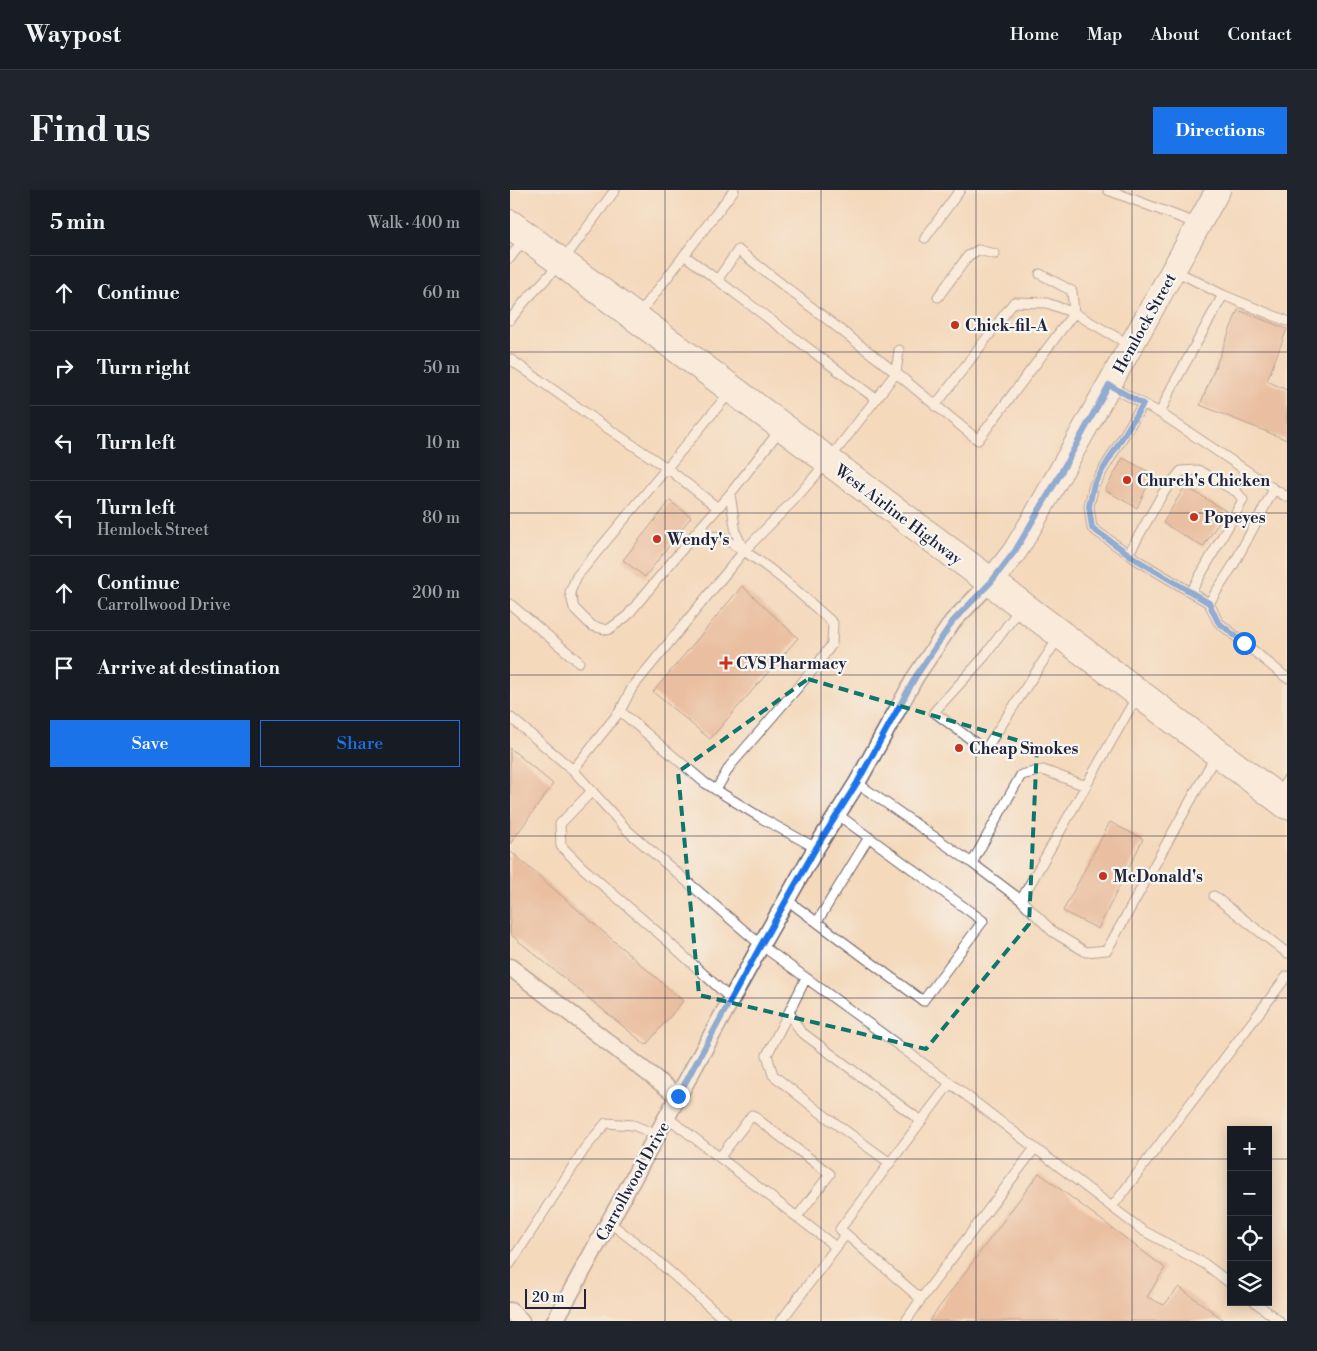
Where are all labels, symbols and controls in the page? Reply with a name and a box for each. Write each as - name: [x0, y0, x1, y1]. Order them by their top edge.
- text: Waypost: [25, 20, 121, 50]
- text: Home: [1010, 23, 1059, 46]
- text: Map: [1087, 23, 1123, 46]
- text: About: [1151, 23, 1200, 46]
- text: Contact: [1228, 23, 1292, 46]
- button: Directions: [1153, 107, 1287, 154]
- text: Find us: [30, 109, 150, 152]
- text: 5 min: [50, 210, 105, 236]
- text: Walk · 400 m: [368, 213, 460, 233]
- street label: Hemlock Street: [1109, 269, 1181, 377]
- icon: ahead: [50, 279, 78, 307]
- text: Continue: [97, 281, 180, 305]
- text: 60 m: [422, 283, 460, 303]
- place label: Chick-fil-A: [965, 316, 1048, 336]
- marker: Chick-fil-A: [949, 319, 961, 331]
- icon: right: [50, 354, 78, 382]
- text: Turn right: [97, 356, 190, 380]
- text: 50 m: [423, 358, 460, 378]
- icon: left: [50, 429, 78, 457]
- text: Turn left: [97, 431, 176, 455]
- text: 10 m: [426, 433, 460, 453]
- street label: West Airline Highway: [830, 460, 966, 569]
- place label: Church's Chicken: [1137, 471, 1270, 491]
- marker: Church's Chicken: [1121, 474, 1133, 486]
- text: Turn left: [97, 496, 176, 520]
- icon: left: [50, 504, 78, 532]
- text: 80 m: [422, 508, 460, 528]
- place label: Popeyes: [1204, 508, 1266, 528]
- marker: Popeyes: [1188, 511, 1200, 523]
- text: Hemlock Street: [97, 520, 209, 540]
- place label: Wendy's: [666, 530, 729, 550]
- marker: Wendy's: [651, 533, 663, 545]
- text: Continue: [97, 571, 180, 595]
- icon: ahead: [50, 579, 78, 607]
- text: 200 m: [412, 583, 460, 603]
- text: Carrollwood Drive: [97, 595, 230, 615]
- route start: [1233, 632, 1256, 655]
- icon: arrive: [50, 654, 78, 682]
- place label: CVS Pharmacy: [736, 654, 848, 674]
- text: Arrive at destination: [97, 656, 280, 680]
- marker: CVS Pharmacy: [720, 657, 732, 669]
- button: Save: [50, 720, 250, 767]
- button: Share: [260, 720, 460, 767]
- place label: Cheap Smokes: [969, 739, 1079, 759]
- marker: Cheap Smokes: [953, 742, 965, 754]
- place label: McDonald's: [1113, 867, 1203, 887]
- marker: McDonald's: [1097, 870, 1109, 882]
- route end: [667, 1085, 690, 1108]
- street label: Carrollwood Drive: [592, 1118, 674, 1245]
- map controls: [1227, 1126, 1272, 1306]
- button: +: [1227, 1126, 1272, 1171]
- button: −: [1227, 1171, 1272, 1216]
- button: locate: [1227, 1216, 1272, 1261]
- button: layers: [1227, 1261, 1272, 1306]
- scale bar: [525, 1286, 586, 1309]
- text: 20 m: [532, 1289, 564, 1307]

